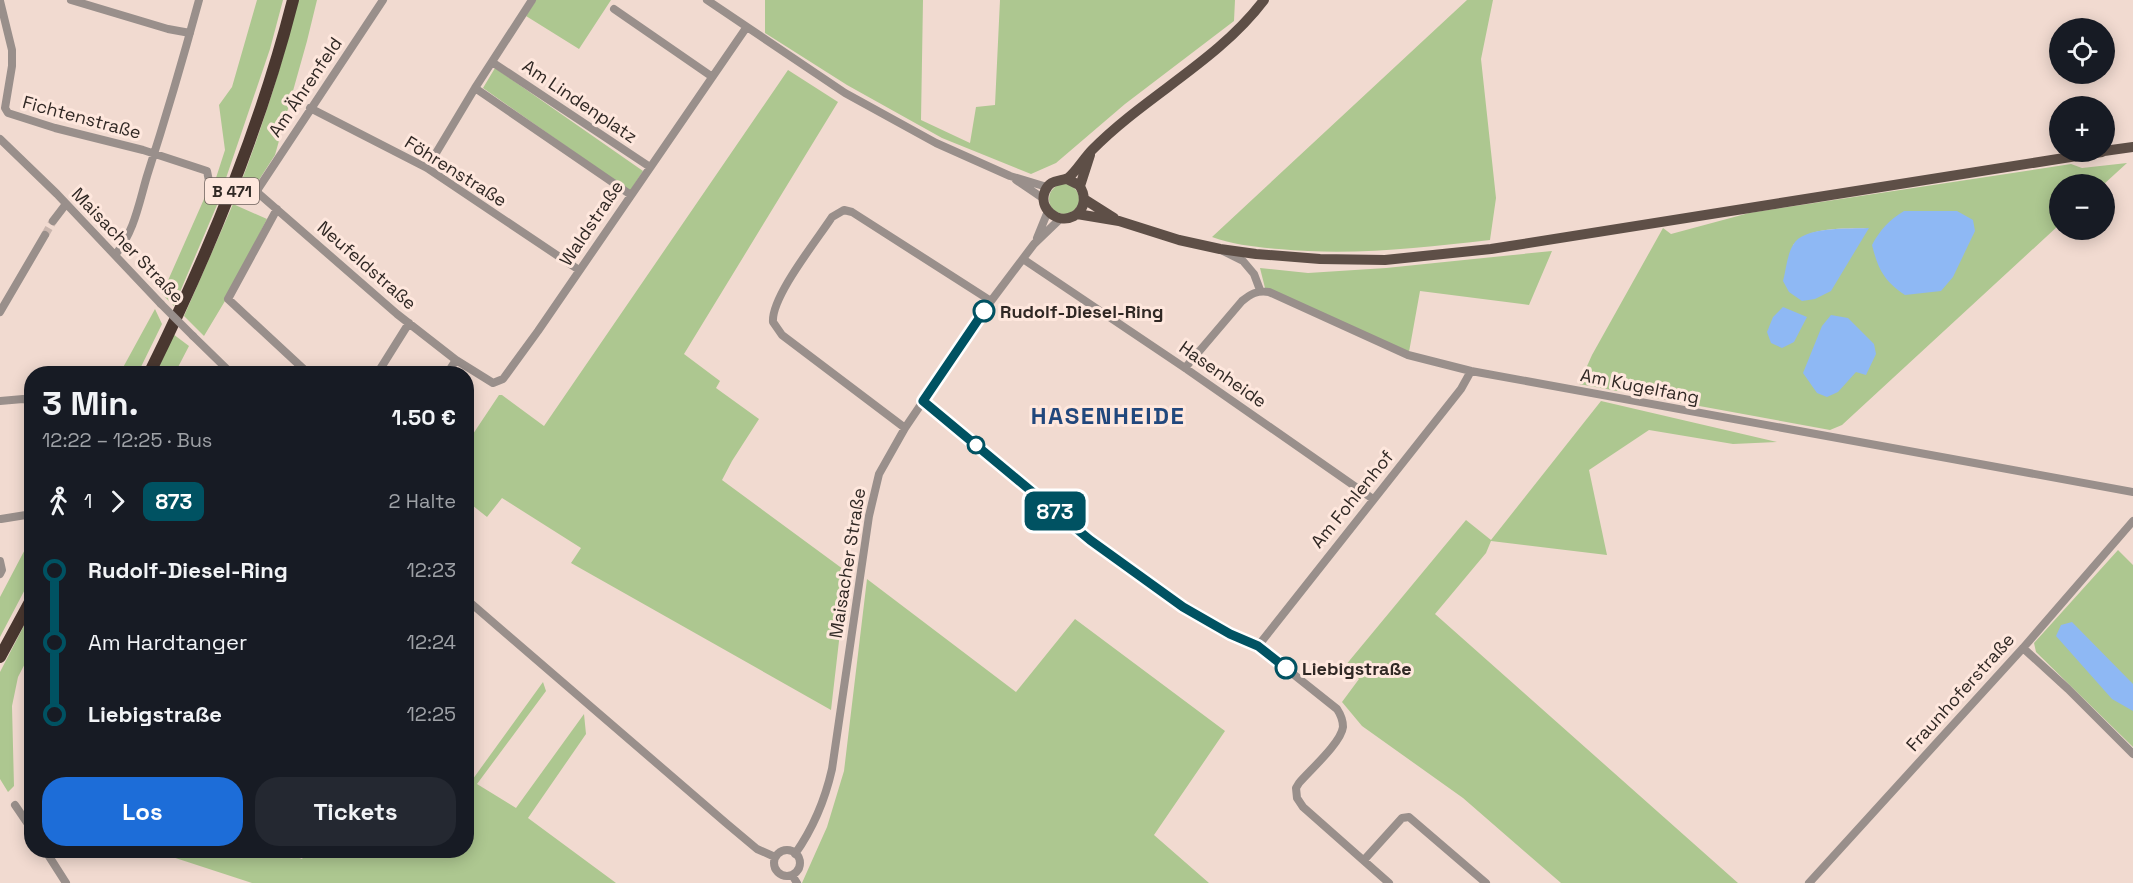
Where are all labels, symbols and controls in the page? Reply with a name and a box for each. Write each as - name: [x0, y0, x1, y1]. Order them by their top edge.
- map controls: [2049, 18, 2115, 240]
- button: locate: [2049, 18, 2115, 84]
- street label: Am Ährenfeld: [263, 33, 347, 141]
- street label: Am Lindenplatz: [518, 54, 642, 148]
- street label: Fichtenstraße: [20, 90, 144, 144]
- button: +: [2049, 96, 2115, 162]
- street label: Föhrenstraße: [401, 130, 511, 212]
- button: −: [2049, 174, 2115, 240]
- street label: Waldstraße: [554, 176, 628, 270]
- road number: B 471: [205, 178, 259, 204]
- street label: Maisacher Straße: [67, 182, 189, 308]
- street label: Neufeldstraße: [313, 216, 421, 314]
- marker: Rudolf-Diesel-Ring: [973, 300, 995, 322]
- place label: Rudolf-Diesel-Ring: [1000, 300, 1163, 323]
- street label: Hasenheide: [1175, 335, 1271, 413]
- street label: Am Kugelfang: [1579, 363, 1701, 409]
- text: 3 Min.: [42, 383, 139, 425]
- district label: HASENHEIDE: [1031, 400, 1185, 431]
- text: 1.50 €: [392, 403, 456, 431]
- text: 12:22 – 12:25 · Bus: [42, 427, 212, 453]
- unlabelled marker: [967, 436, 985, 454]
- street label: Am Fohlenhof: [1306, 445, 1398, 553]
- icon: walk: [42, 485, 75, 518]
- icon: forward: [101, 485, 134, 518]
- street label: Maisacher Straße: [824, 486, 870, 640]
- text: 1: [84, 488, 92, 514]
- text: 873: [155, 488, 192, 515]
- text: 2 Halte: [389, 488, 456, 514]
- line badge: 873: [1020, 492, 1090, 530]
- text: 873: [1037, 498, 1073, 525]
- text: Rudolf-Diesel-Ring: [88, 556, 288, 584]
- text: 12:23: [406, 557, 456, 583]
- text: Am Hardtanger: [88, 628, 247, 656]
- street label: Fraunhoferstraße: [1901, 628, 2019, 756]
- text: 12:24: [407, 629, 456, 655]
- marker: Liebigstraße: [1275, 657, 1297, 679]
- place label: Liebigstraße: [1302, 657, 1412, 680]
- text: Liebigstraße: [88, 700, 222, 728]
- text: 12:25: [406, 701, 456, 727]
- button: Los: [42, 777, 243, 846]
- button: Tickets: [255, 777, 456, 846]

